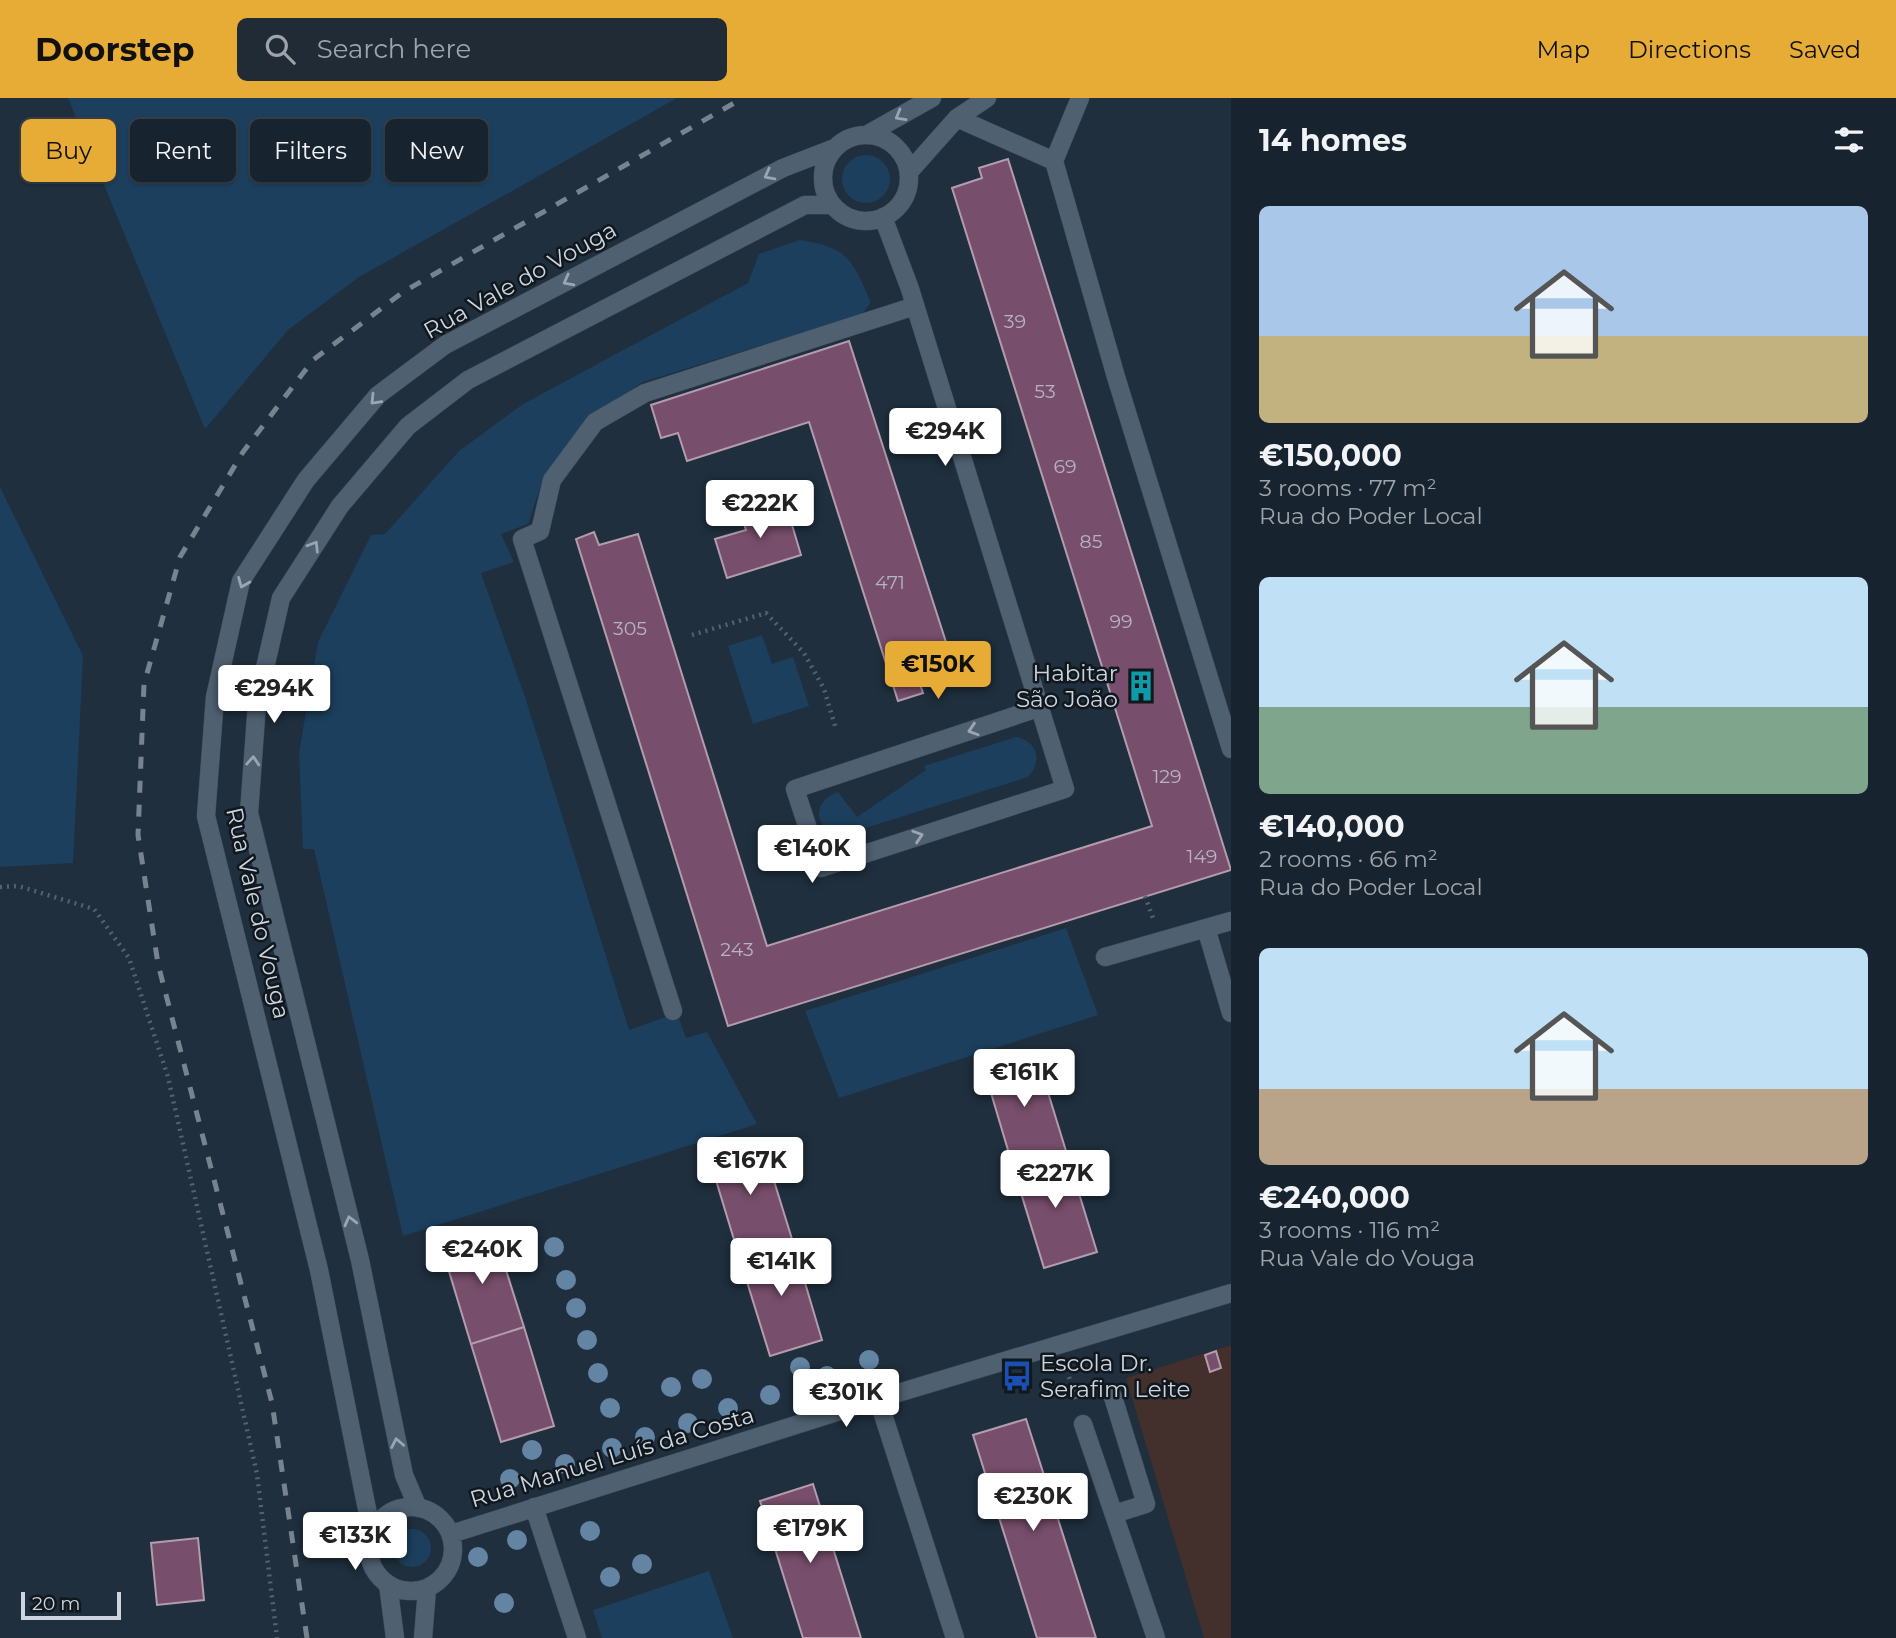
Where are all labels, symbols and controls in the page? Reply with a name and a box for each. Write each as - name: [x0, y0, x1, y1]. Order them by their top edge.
- search box: [237, 18, 727, 81]
- text: Doorstep: [35, 29, 195, 69]
- icon: search: [261, 30, 299, 68]
- text: Search here: [317, 33, 471, 65]
- text: Map: [1537, 35, 1590, 64]
- text: Directions: [1628, 35, 1751, 64]
- text: Saved: [1789, 35, 1861, 64]
- one-way arrow: [894, 108, 907, 121]
- chip: Buy: [21, 119, 116, 182]
- chip: Rent: [130, 119, 236, 182]
- chip: Filters: [250, 119, 371, 182]
- chip: New: [385, 119, 488, 182]
- icon: filters: [1830, 121, 1868, 159]
- text: 14 homes: [1259, 122, 1407, 159]
- one-way arrow: [764, 167, 776, 181]
- street label: Rua Vale do Vouga: [419, 215, 621, 345]
- icon: home: [1501, 251, 1627, 377]
- one-way arrow: [562, 272, 575, 286]
- house number: 39: [1004, 310, 1026, 333]
- house number: 53: [1034, 380, 1056, 403]
- one-way arrow: [371, 392, 384, 405]
- pin: €294K: [896, 408, 994, 468]
- text: €294K: [905, 417, 985, 445]
- text: €150,000: [1259, 437, 1402, 474]
- house number: 69: [1053, 455, 1077, 478]
- text: 3 rooms · 77 m²: [1259, 474, 1437, 502]
- pin: €222K: [711, 480, 809, 540]
- text: €222K: [722, 489, 798, 517]
- text: Rua do Poder Local: [1259, 502, 1483, 530]
- house number: 85: [1080, 530, 1103, 553]
- one-way arrow: [306, 541, 319, 554]
- house number: 471: [875, 571, 905, 594]
- one-way arrow: [237, 577, 251, 589]
- house number: 99: [1109, 610, 1133, 633]
- house number: 305: [613, 617, 647, 640]
- icon: home: [1501, 622, 1627, 748]
- pin: €150K: [889, 642, 987, 701]
- text: €150K: [901, 650, 975, 678]
- place label: Habitar São João: [1016, 659, 1118, 713]
- pin: €294K: [225, 666, 323, 725]
- building icon: Habitar São João: [1124, 669, 1158, 703]
- text: €294K: [234, 674, 314, 702]
- one-way arrow: [968, 721, 980, 736]
- one-way arrow: [245, 755, 260, 766]
- house number: 129: [1152, 765, 1182, 788]
- street label: Rua Vale do Vouga: [220, 805, 296, 1021]
- text: €140,000: [1259, 808, 1405, 845]
- pin: €140K: [763, 826, 861, 885]
- one-way arrow: [912, 830, 924, 845]
- text: €140K: [774, 834, 850, 862]
- house number: 149: [1187, 845, 1217, 868]
- text: 2 rooms · 66 m²: [1259, 845, 1438, 873]
- text: Rua do Poder Local: [1259, 873, 1483, 901]
- house number: 243: [720, 938, 754, 961]
- icon: home: [1501, 993, 1627, 1119]
- pin: €161K: [975, 1049, 1073, 1109]
- text: €161K: [990, 1058, 1058, 1086]
- pin: €167K: [701, 1138, 799, 1197]
- text: €167K: [713, 1146, 787, 1174]
- pin: €227K: [1006, 1150, 1104, 1210]
- text: €227K: [1017, 1159, 1094, 1187]
- text: €240,000: [1259, 1179, 1410, 1216]
- one-way arrow: [344, 1215, 358, 1227]
- text: 3 rooms · 116 m²: [1259, 1216, 1440, 1244]
- pin: €240K: [433, 1226, 531, 1286]
- text: €240K: [442, 1235, 522, 1263]
- pin: €141K: [732, 1238, 830, 1298]
- text: Rua Vale do Vouga: [1259, 1244, 1475, 1272]
- text: €141K: [746, 1247, 816, 1275]
- place label: Escola Dr. Serafim Leite: [1040, 1349, 1190, 1403]
- bus stop icon: Escola Dr. Serafim Leite: [1000, 1359, 1034, 1393]
- pin: €301K: [797, 1370, 895, 1429]
- text: €301K: [809, 1378, 883, 1406]
- street label: Rua Manuel Luís da Costa: [467, 1400, 757, 1514]
- one-way arrow: [391, 1437, 406, 1449]
- pin: €230K: [984, 1474, 1082, 1533]
- text: €230K: [994, 1482, 1072, 1510]
- pin: €179K: [761, 1506, 859, 1565]
- pin: €133K: [306, 1512, 404, 1572]
- text: €179K: [773, 1514, 847, 1542]
- text: €133K: [319, 1521, 391, 1549]
- scale bar: [21, 1589, 121, 1621]
- text: 20 m: [32, 1592, 80, 1615]

